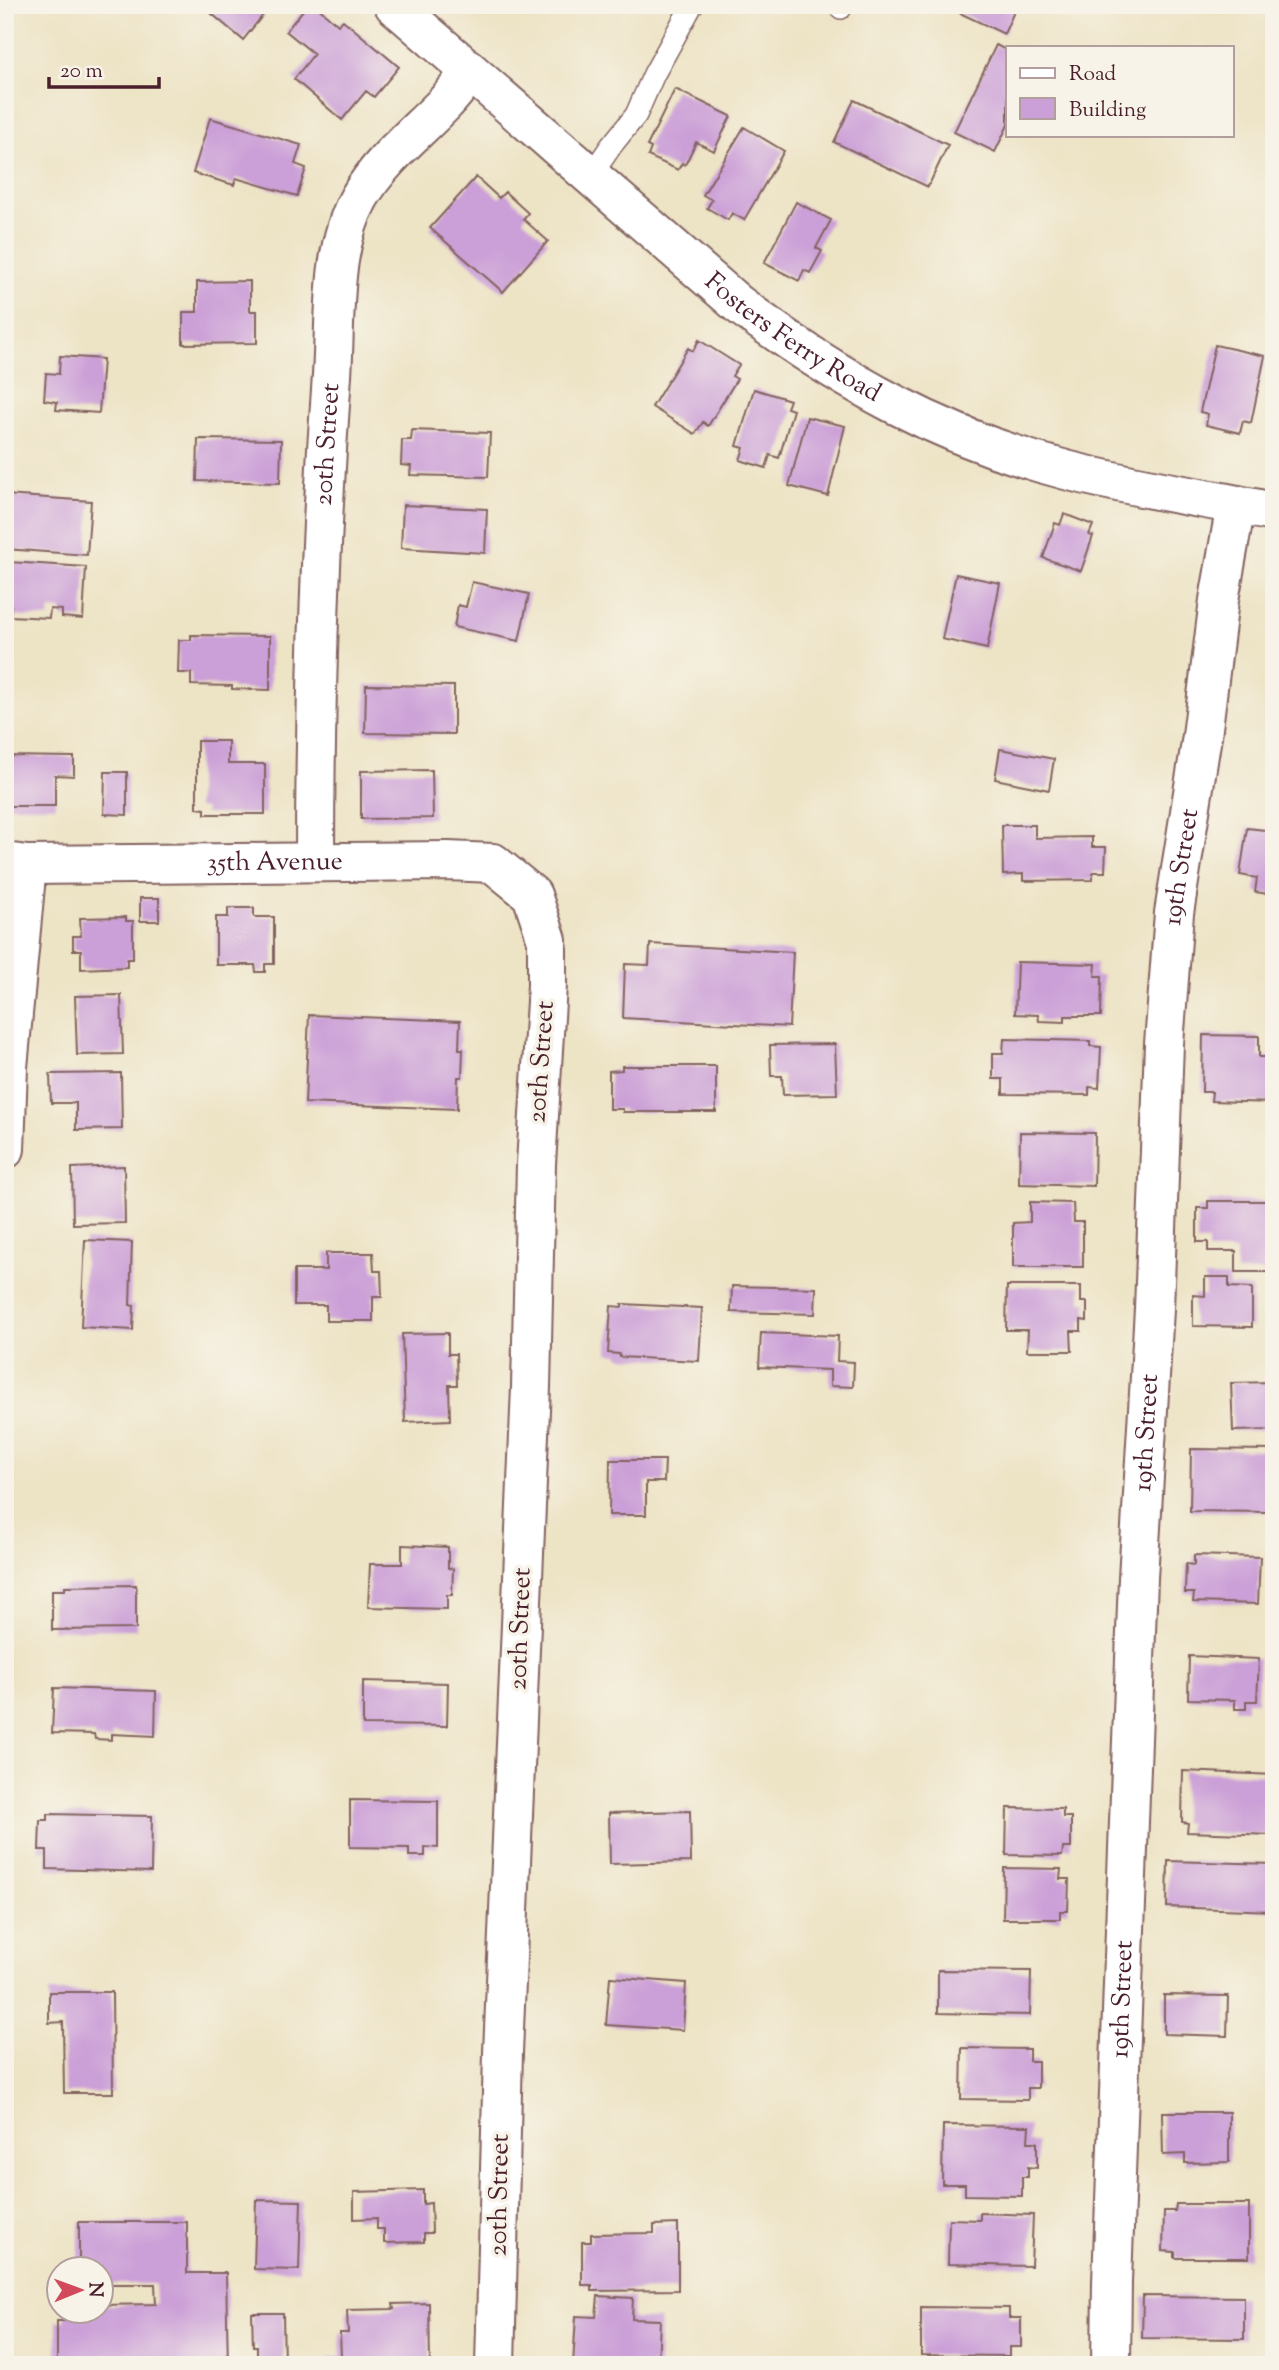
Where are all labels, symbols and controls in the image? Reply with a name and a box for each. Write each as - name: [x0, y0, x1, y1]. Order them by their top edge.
- scale bar: [49, 46, 159, 90]
- legend: [1006, 46, 1234, 136]
- text: 20 m: [60, 57, 103, 87]
- text: Road: [1069, 60, 1116, 90]
- text: Building: [1069, 96, 1146, 126]
- street label: Fosters Ferry Road: [696, 264, 888, 412]
- street label: 20th Street: [305, 382, 350, 506]
- street label: 19th Street: [1155, 806, 1209, 927]
- street label: 35th Avenue: [207, 844, 343, 882]
- street label: 20th Street: [519, 999, 565, 1124]
- street label: 19th Street: [1125, 1373, 1169, 1493]
- street label: 20th Street: [500, 1567, 542, 1691]
- street label: 19th Street: [1102, 1939, 1143, 2059]
- street label: 20th Street: [480, 2133, 520, 2257]
- north arrow: [46, 2254, 116, 2324]
- text: N: [81, 2282, 108, 2298]

